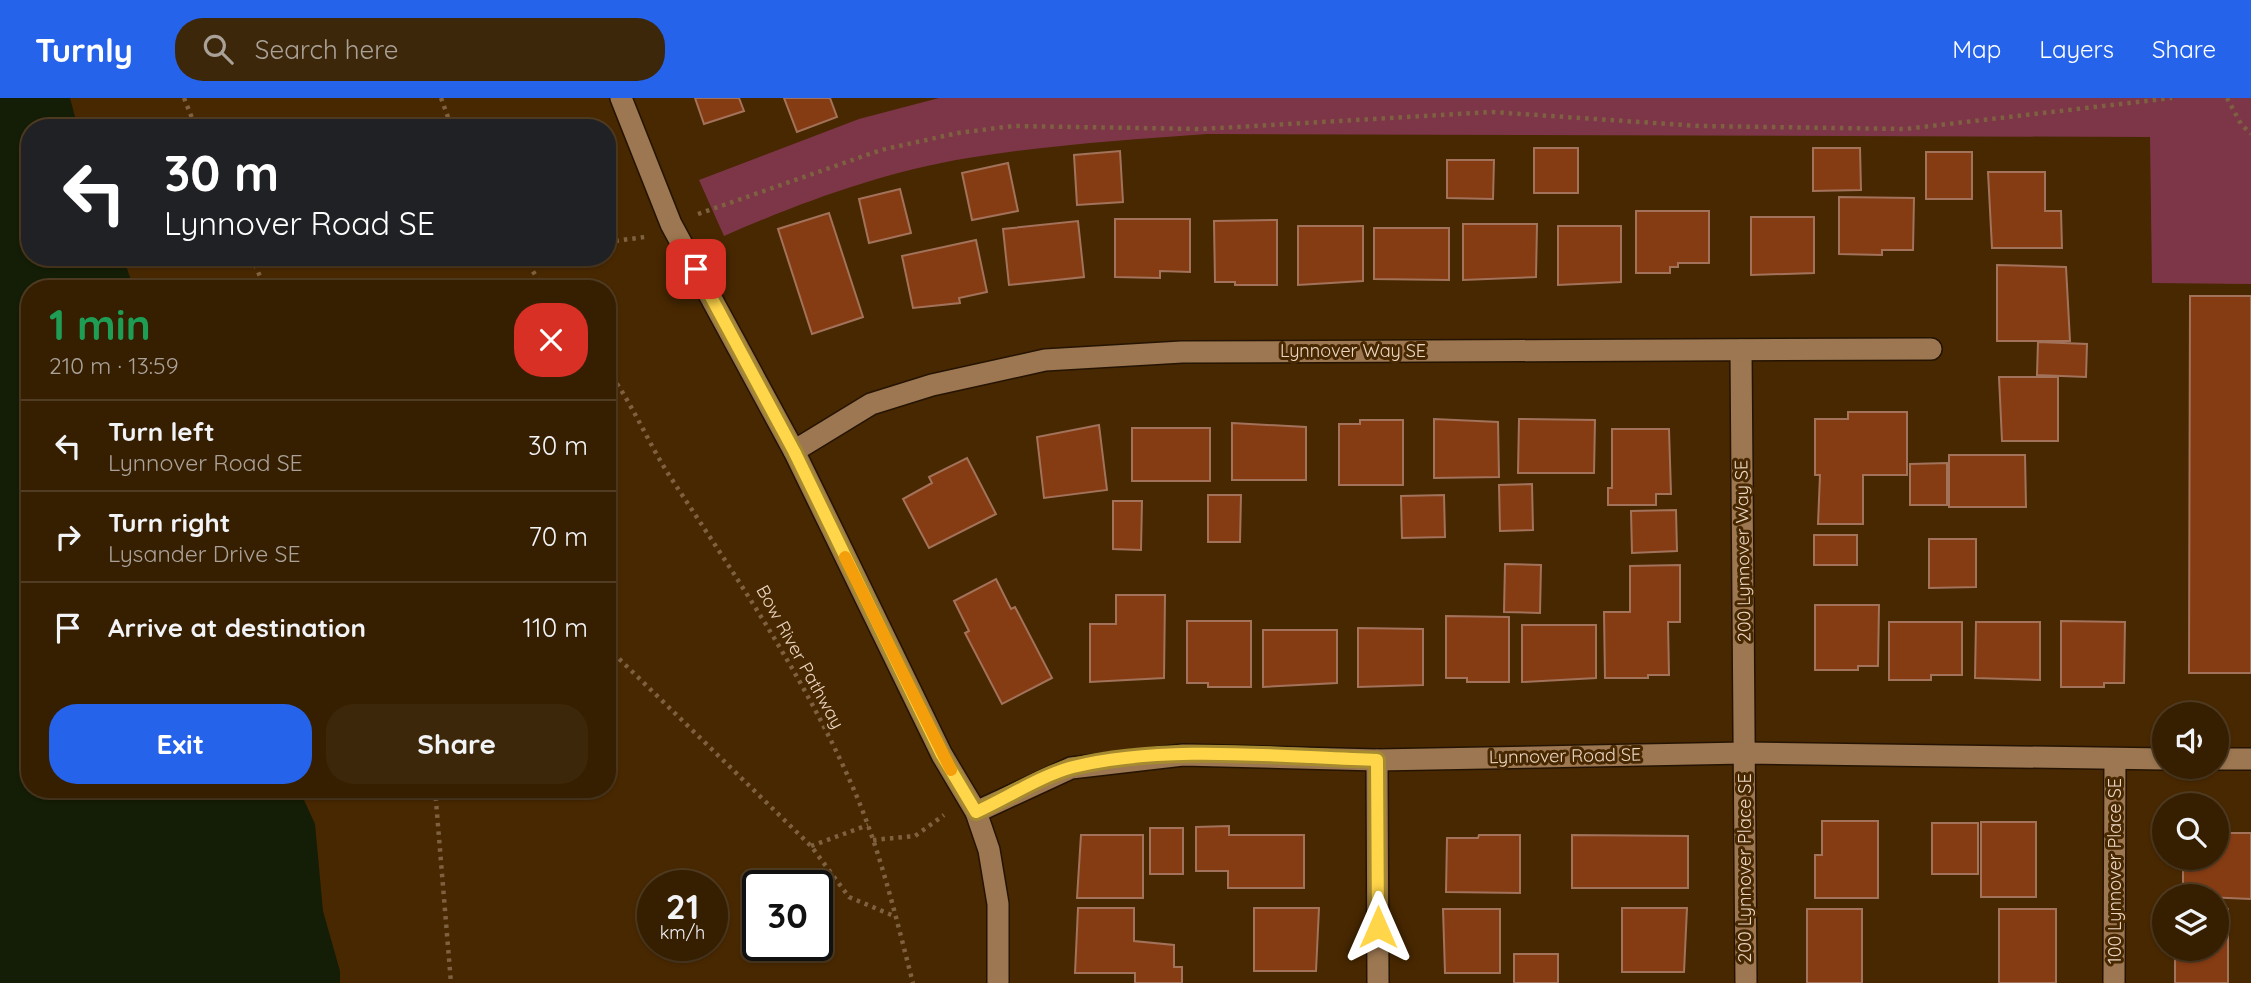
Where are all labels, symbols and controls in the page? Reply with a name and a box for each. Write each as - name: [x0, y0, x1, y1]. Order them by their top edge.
- search box: [175, 18, 665, 81]
- text: Turnly: [35, 29, 133, 70]
- icon: search: [199, 30, 237, 68]
- text: Search here: [255, 33, 398, 66]
- text: Map: [1952, 34, 2001, 64]
- text: Layers: [2039, 34, 2114, 64]
- text: Share: [2152, 34, 2216, 64]
- text: 30 m: [164, 142, 279, 203]
- icon: left: [49, 147, 140, 238]
- text: Lynnover Road SE: [164, 203, 435, 243]
- pin: [666, 239, 726, 299]
- icon: arrive: [677, 250, 715, 288]
- text: 1 min: [49, 298, 151, 351]
- button: close: [514, 303, 588, 377]
- street label: Lynnover Way SE: [1280, 339, 1426, 362]
- text: 210 m · 13:59: [49, 351, 178, 380]
- text: Turn left: [108, 415, 215, 448]
- icon: left: [49, 427, 87, 465]
- text: 30 m: [528, 429, 588, 462]
- text: Lynnover Road SE: [108, 448, 303, 477]
- street label: 200 Lynnover Way SE: [1729, 460, 1756, 642]
- text: Turn right: [108, 506, 230, 539]
- icon: right: [49, 518, 87, 556]
- text: 70 m: [528, 520, 588, 553]
- text: Lysander Drive SE: [108, 539, 300, 568]
- street label: Bow River Pathway: [751, 581, 850, 733]
- icon: arrive: [49, 609, 87, 647]
- text: Arrive at destination: [108, 611, 366, 644]
- text: 110 m: [522, 611, 588, 644]
- map controls: [2152, 702, 2229, 961]
- button: sound: [2152, 702, 2229, 779]
- button: Exit: [49, 704, 312, 784]
- button: Share: [326, 704, 588, 784]
- street label: Lynnover Road SE: [1489, 743, 1641, 768]
- street label: 200 Lynnover Place SE: [1733, 773, 1756, 963]
- street label: 100 Lynnover Place SE: [2103, 778, 2126, 964]
- button: search: [2152, 793, 2229, 870]
- speed limit sign: 30: [742, 870, 833, 961]
- text: 21: [666, 884, 699, 928]
- button: layers: [2152, 884, 2229, 961]
- position arrow: [1341, 890, 1415, 964]
- text: km/h: [660, 921, 705, 944]

